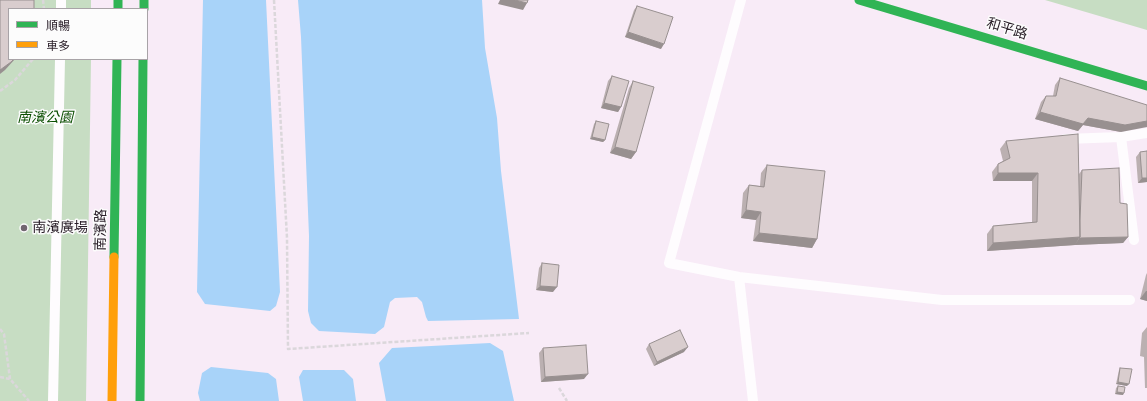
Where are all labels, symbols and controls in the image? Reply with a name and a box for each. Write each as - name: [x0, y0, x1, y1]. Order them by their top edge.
- legend: [8, 8, 148, 60]
- street label: 和平路: [984, 15, 1030, 43]
- text: 順暢: [46, 18, 70, 33]
- text: 車多: [46, 38, 70, 53]
- park label: 南濱公園: [17, 110, 73, 126]
- street label: 南濱路: [92, 209, 110, 251]
- place label: 南濱廣場: [32, 220, 88, 236]
- marker: 南濱廣場: [19, 223, 29, 233]

